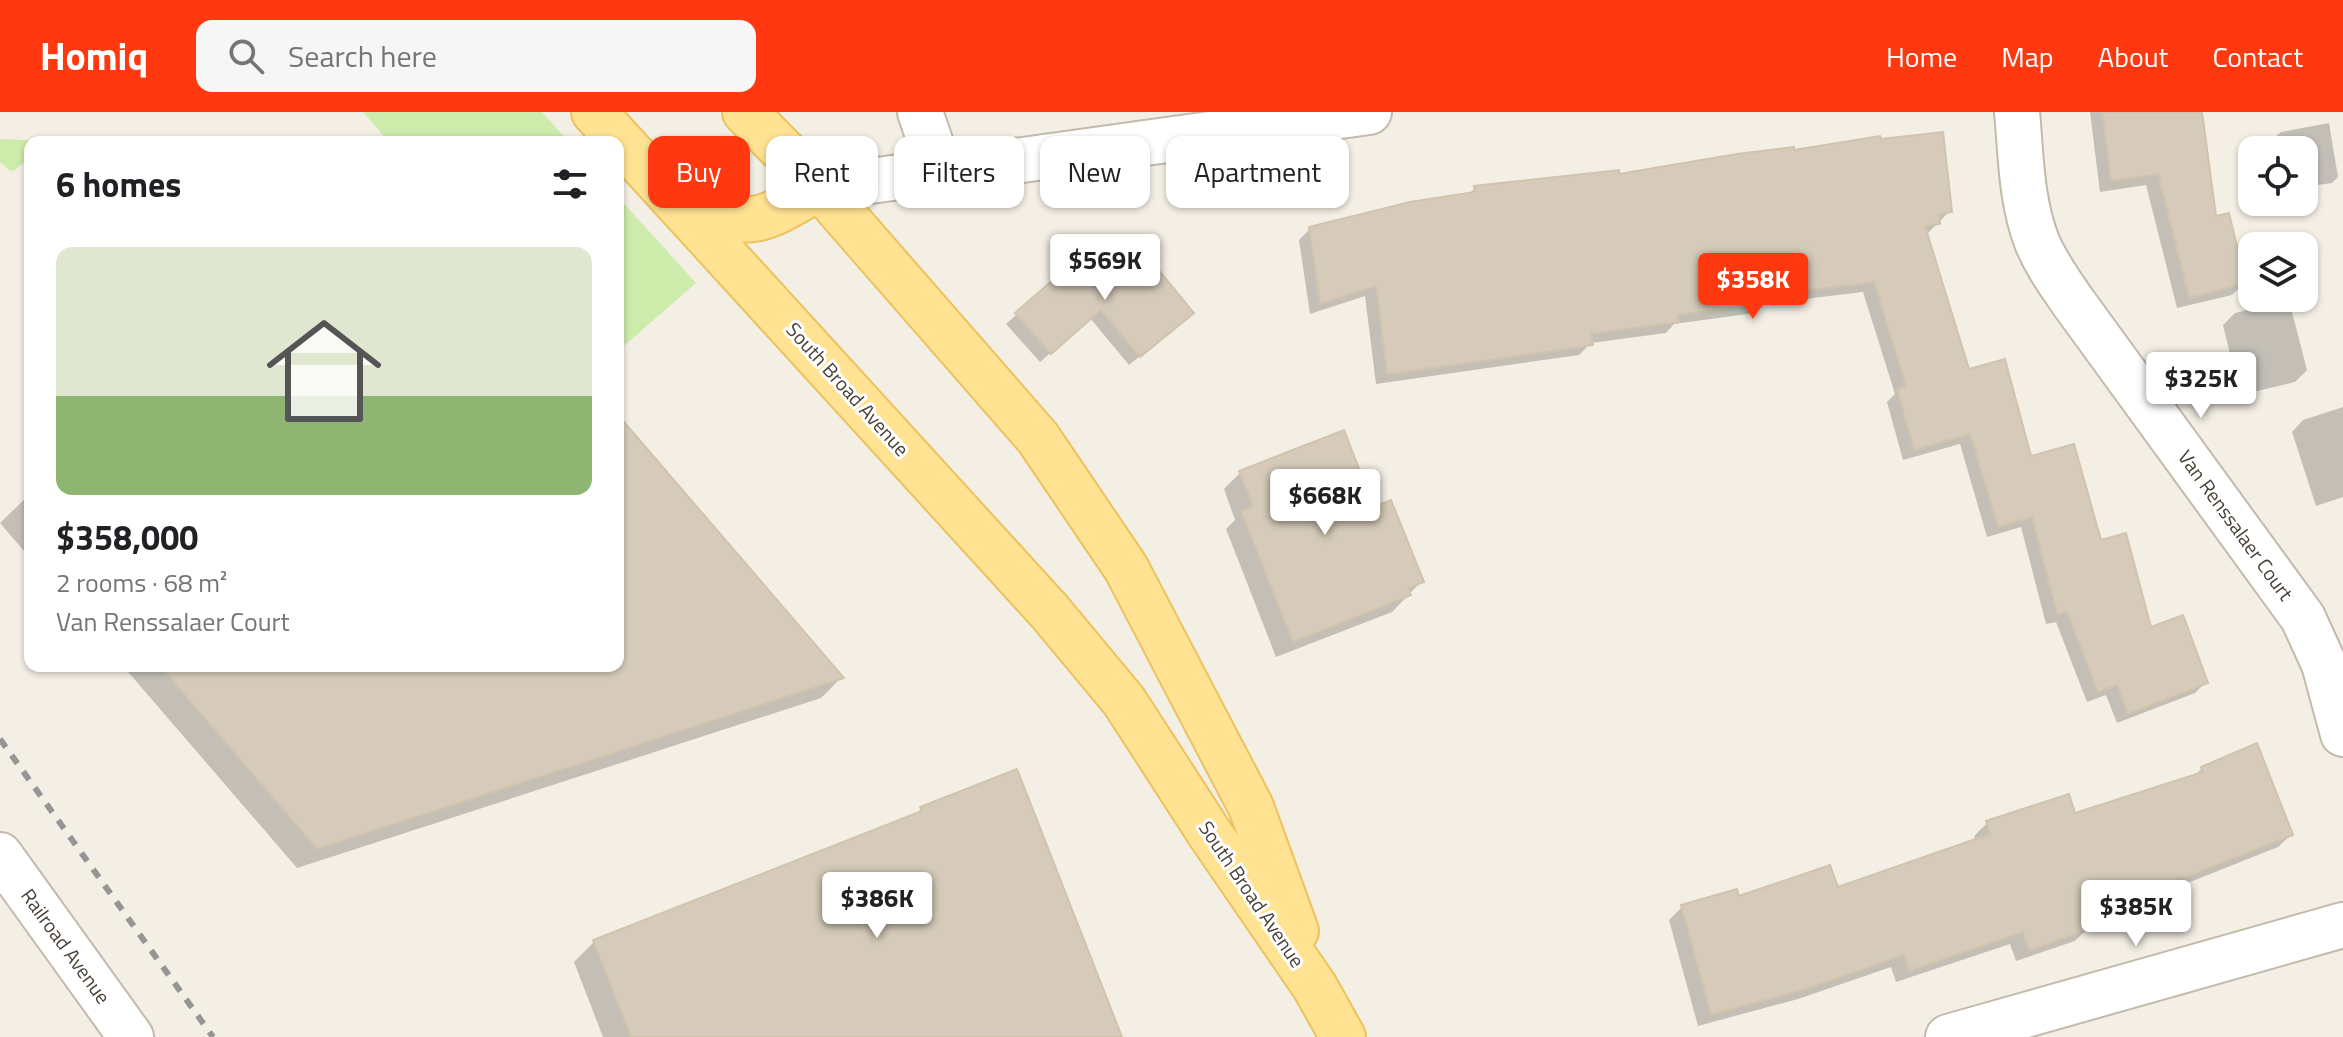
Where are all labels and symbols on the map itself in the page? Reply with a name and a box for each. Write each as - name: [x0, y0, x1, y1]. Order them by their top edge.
- pin: $569K: [1049, 234, 1161, 302]
- pin: $358K: [1697, 253, 1809, 321]
- street label: South Broad Avenue: [779, 315, 917, 463]
- pin: $325K: [2145, 352, 2257, 420]
- street label: Van Renssalaer Court: [2171, 443, 2301, 607]
- pin: $668K: [1269, 469, 1381, 537]
- street label: South Broad Avenue: [1191, 814, 1313, 974]
- pin: $386K: [821, 872, 933, 940]
- pin: $385K: [2080, 880, 2192, 948]
- street label: Railroad Avenue: [13, 882, 119, 1010]

